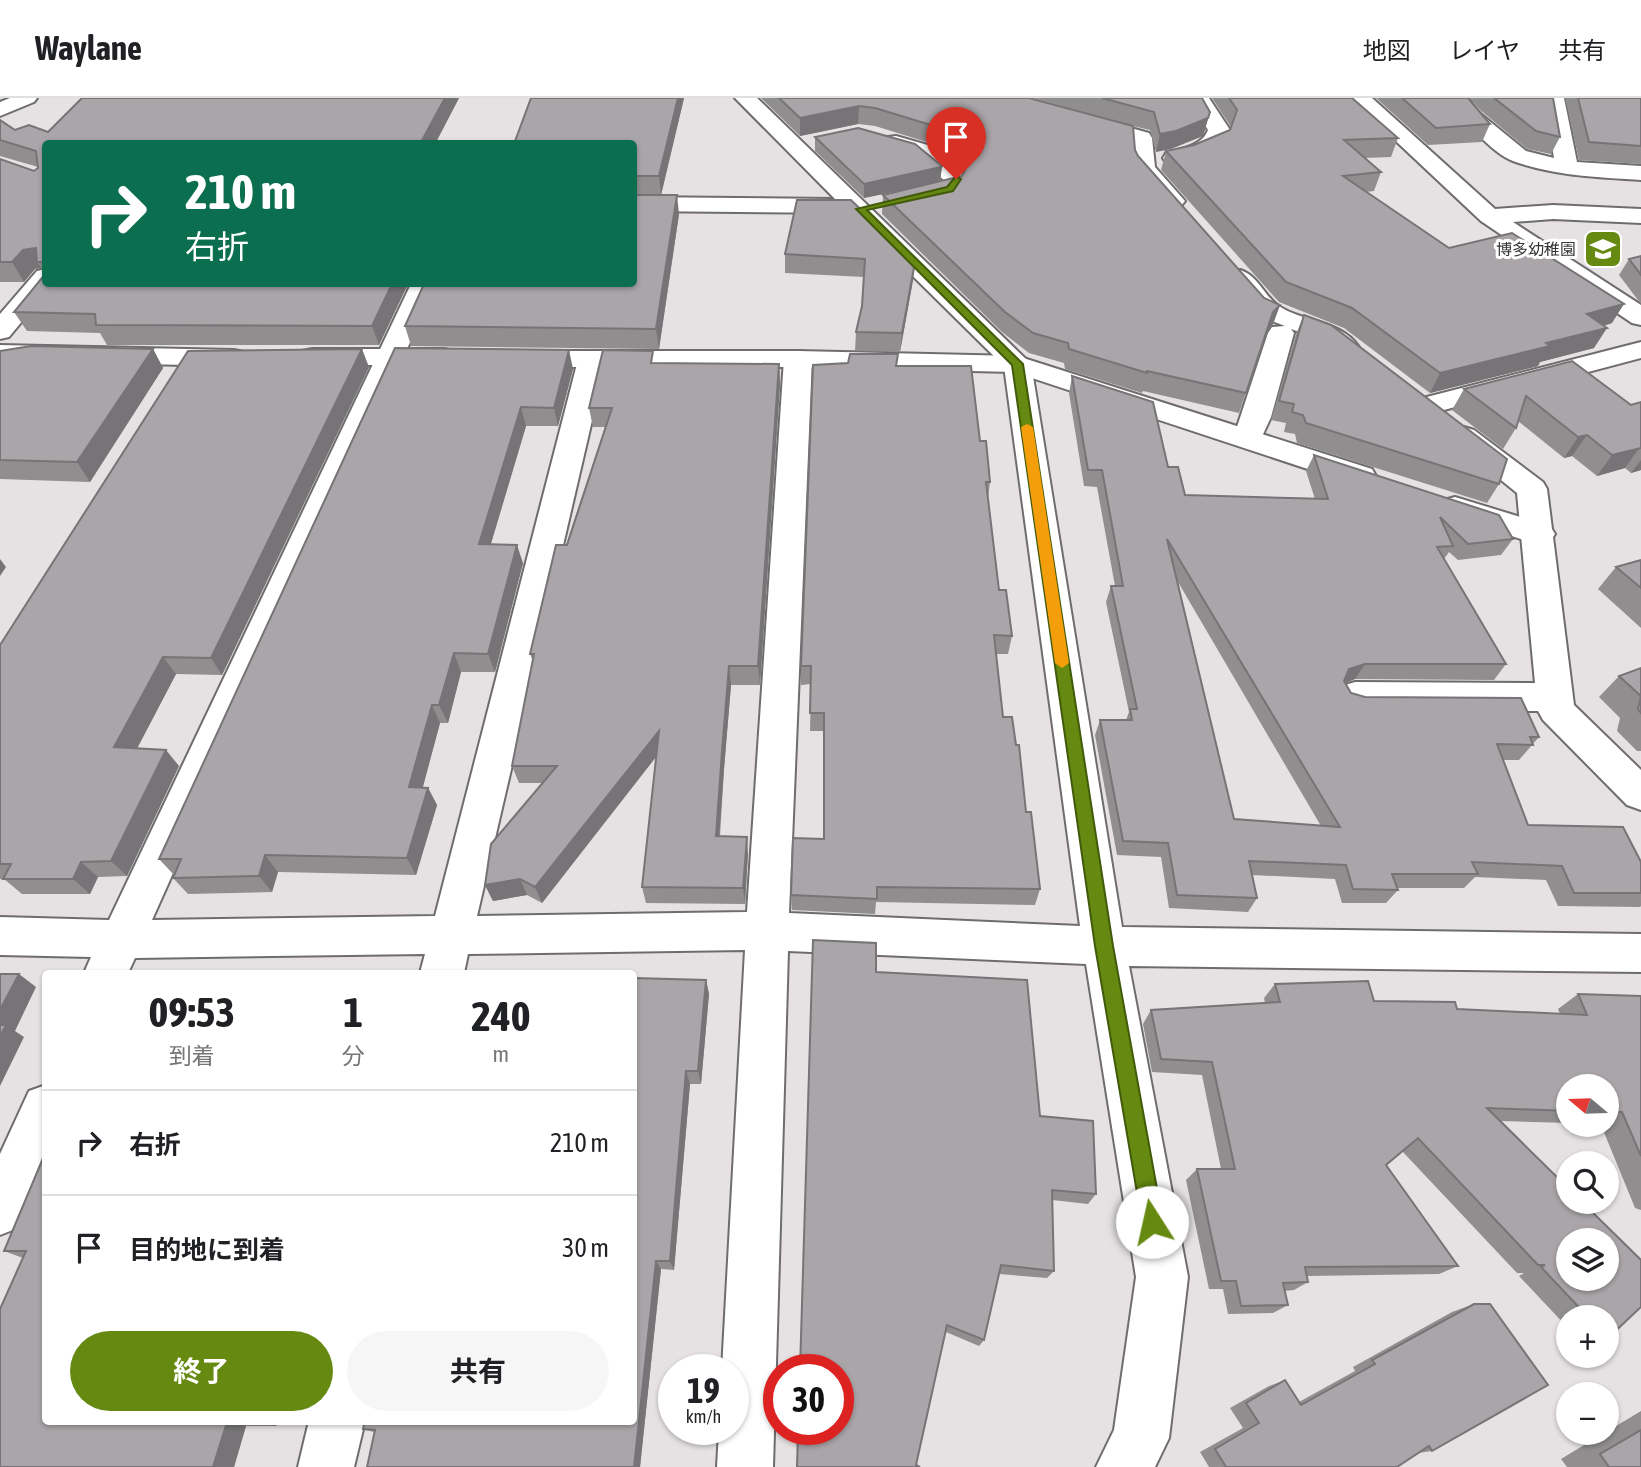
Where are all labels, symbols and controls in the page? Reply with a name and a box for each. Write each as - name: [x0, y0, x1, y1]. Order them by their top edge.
- text: Waylane: [35, 29, 142, 67]
- text: 地図: [1363, 37, 1411, 64]
- text: レイヤ: [1449, 37, 1520, 64]
- text: 共有: [1558, 37, 1606, 64]
- pin: [926, 107, 986, 179]
- icon: arrive: [937, 118, 975, 156]
- text: 210 m: [185, 163, 296, 219]
- icon: right: [70, 168, 161, 259]
- text: 右折: [185, 228, 249, 265]
- school or university icon: 博多幼稚園: [1582, 228, 1624, 270]
- place label: 博多幼稚園: [1496, 240, 1576, 258]
- text: 09:53: [149, 988, 235, 1036]
- text: 1: [343, 988, 363, 1036]
- text: 240: [471, 992, 530, 1040]
- text: m: [493, 1041, 509, 1067]
- text: 到着: [169, 1043, 215, 1069]
- text: 分: [342, 1043, 365, 1069]
- north arrow: [1556, 1074, 1619, 1138]
- map controls: [1556, 1074, 1619, 1445]
- icon: right: [70, 1124, 108, 1162]
- text: 210 m: [550, 1128, 609, 1158]
- text: 右折: [129, 1130, 181, 1160]
- button: search: [1556, 1151, 1619, 1214]
- position arrow: [1115, 1185, 1189, 1259]
- button: layers: [1556, 1228, 1619, 1291]
- icon: arrive: [70, 1229, 108, 1267]
- text: 30 m: [562, 1233, 609, 1263]
- text: 目的地に到着: [129, 1235, 285, 1265]
- button: +: [1556, 1305, 1619, 1368]
- button: 終了: [70, 1331, 333, 1411]
- button: 共有: [347, 1331, 609, 1411]
- speed limit sign: 30: [763, 1354, 854, 1445]
- text: 19: [687, 1370, 720, 1410]
- button: −: [1556, 1382, 1619, 1445]
- text: km/h: [686, 1406, 721, 1427]

